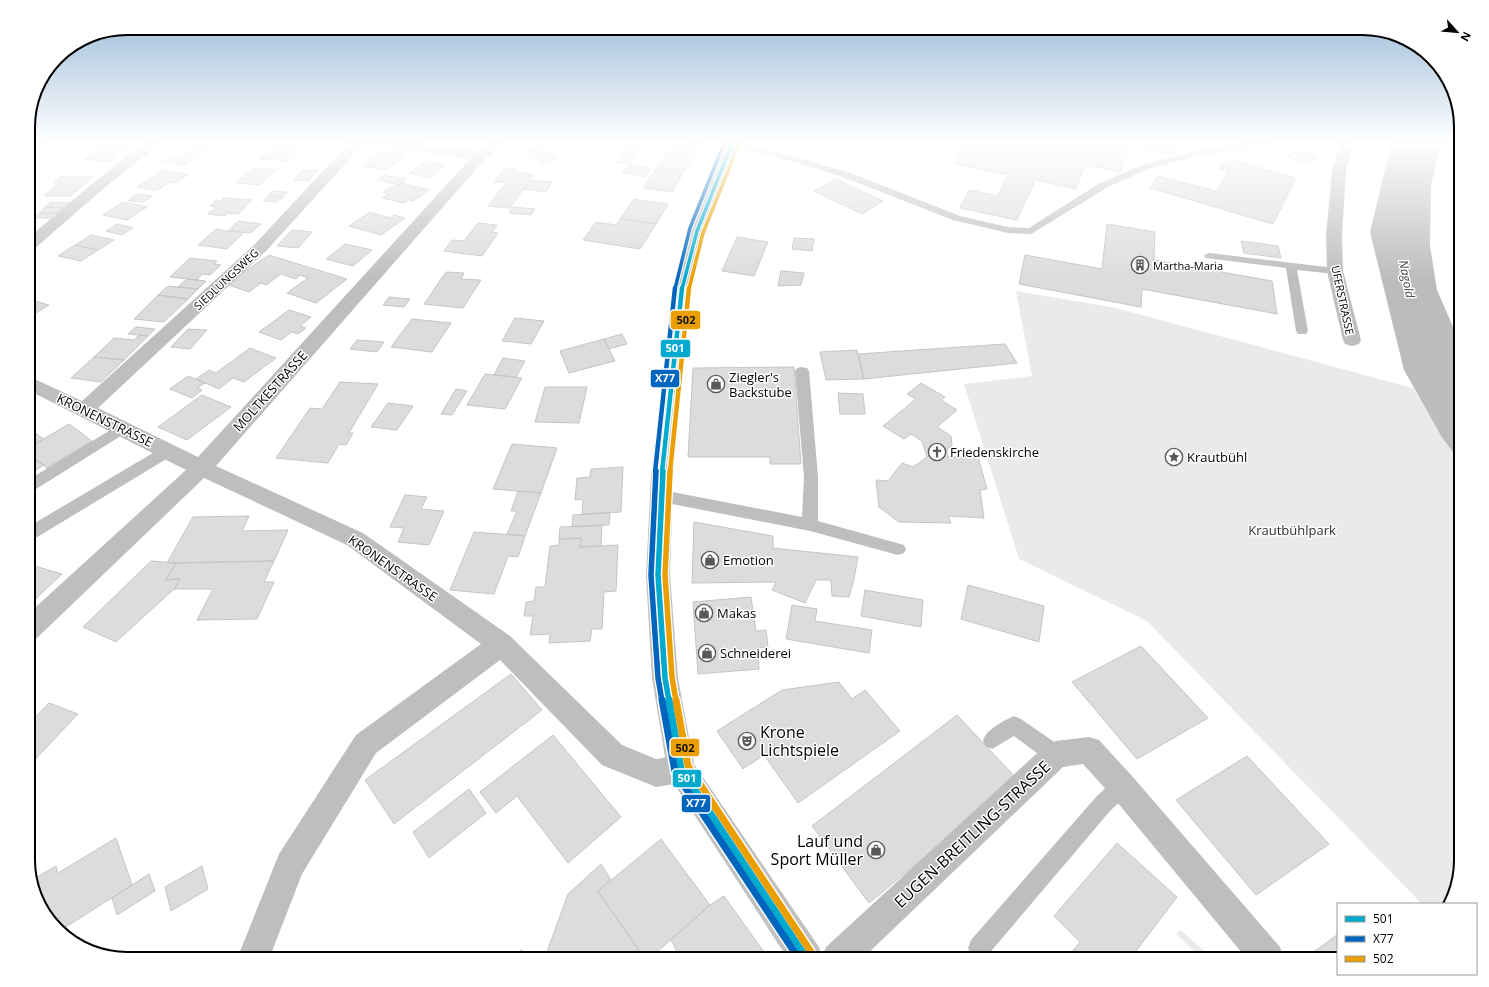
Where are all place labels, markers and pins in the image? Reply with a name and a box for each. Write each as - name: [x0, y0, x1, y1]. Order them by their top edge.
- building icon: Martha-Maria: [1130, 255, 1150, 275]
- place label: Martha-Maria: [1153, 258, 1223, 273]
- place label: Ziegler's Backstube: [729, 368, 792, 401]
- shop icon: Ziegler's Backstube: [706, 374, 726, 394]
- church icon: Friedenskirche: [927, 442, 947, 462]
- place label: Friedenskirche: [950, 443, 1039, 461]
- place icon: Krautbühl: [1164, 447, 1184, 467]
- place label: Krautbühl: [1187, 448, 1247, 466]
- shop icon: Emotion: [700, 550, 720, 570]
- place label: Emotion: [723, 551, 774, 569]
- shop icon: Makas: [694, 603, 714, 623]
- place label: Makas: [717, 604, 756, 622]
- shop icon: Schneiderei: [697, 643, 717, 663]
- place label: Schneiderei: [720, 644, 791, 662]
- place label: Krone Lichtspiele: [760, 721, 839, 761]
- theatre icon: Krone Lichtspiele: [737, 731, 757, 751]
- place label: Lauf und Sport Müller: [771, 830, 863, 870]
- shop icon: Lauf und Sport Müller: [866, 840, 886, 860]

